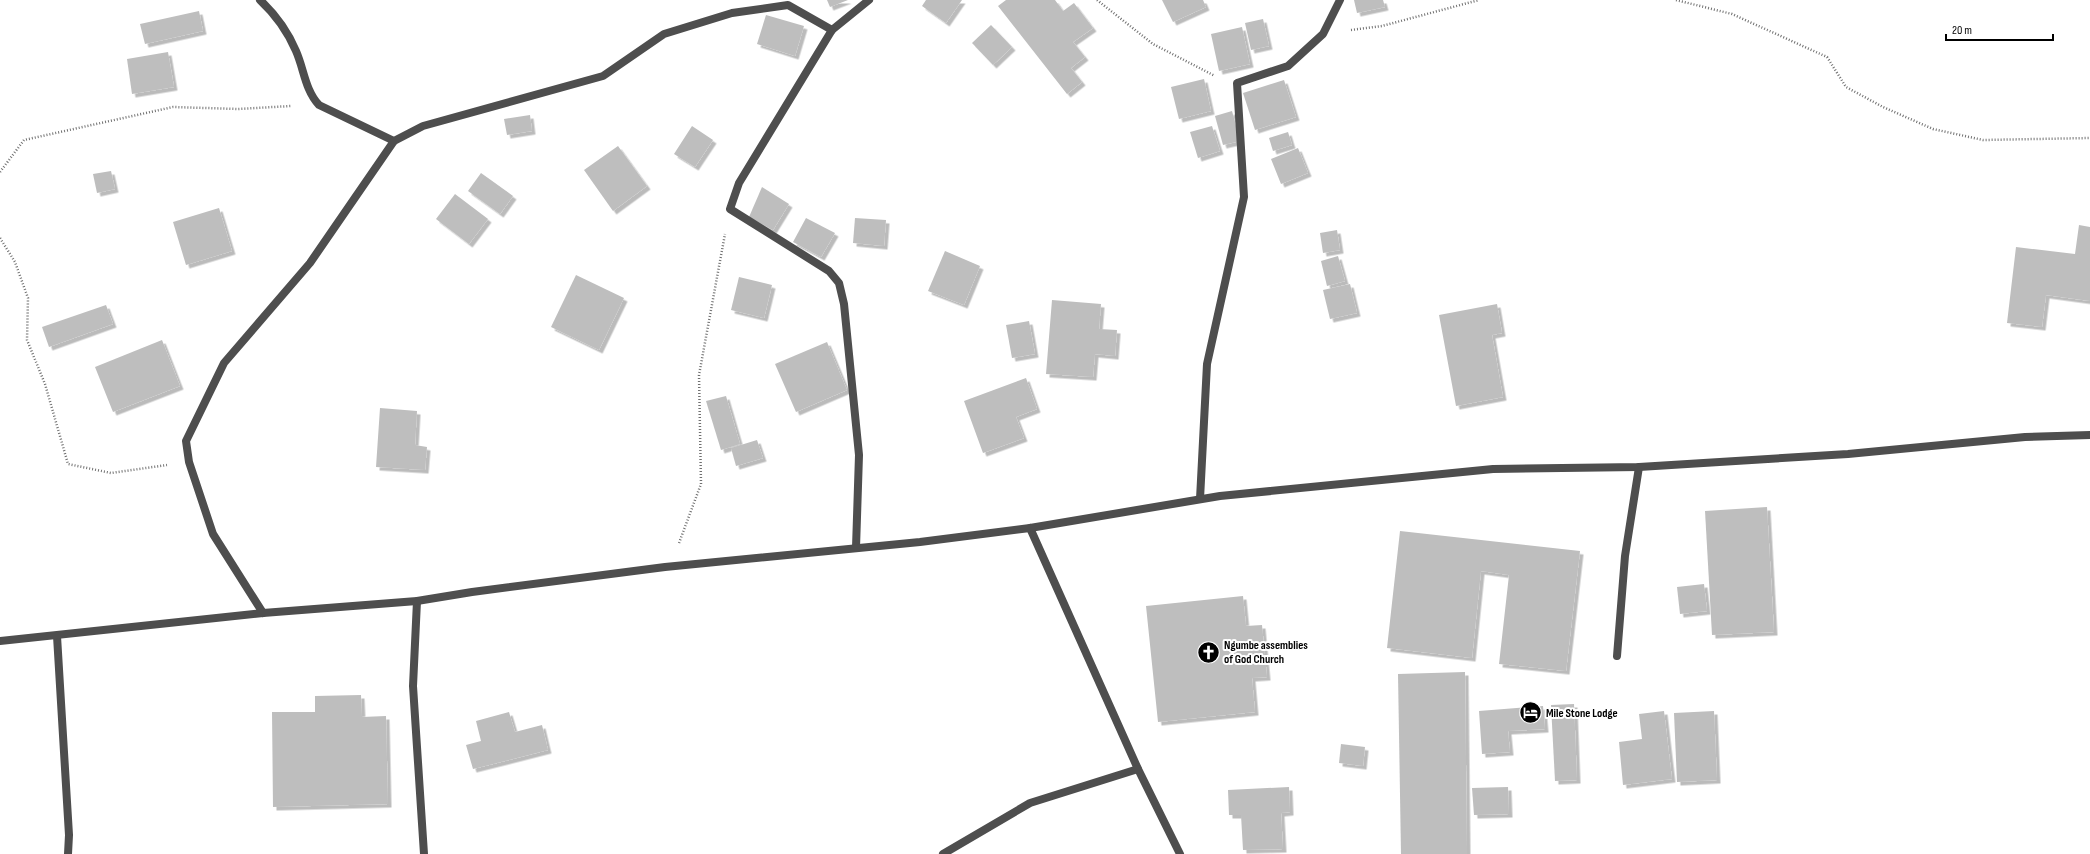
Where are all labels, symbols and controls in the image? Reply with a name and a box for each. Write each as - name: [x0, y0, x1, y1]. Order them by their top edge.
- scale bar: [1946, 16, 2053, 42]
- text: 20 m: [1952, 23, 1972, 38]
- place label: Ngumbe assemblies of God Church: [1224, 638, 1308, 667]
- church icon: Ngumbe assemblies of God Church: [1195, 639, 1221, 665]
- hotel icon: Mile Stone Lodge: [1517, 700, 1543, 726]
- place label: Mile Stone Lodge: [1546, 706, 1618, 721]

